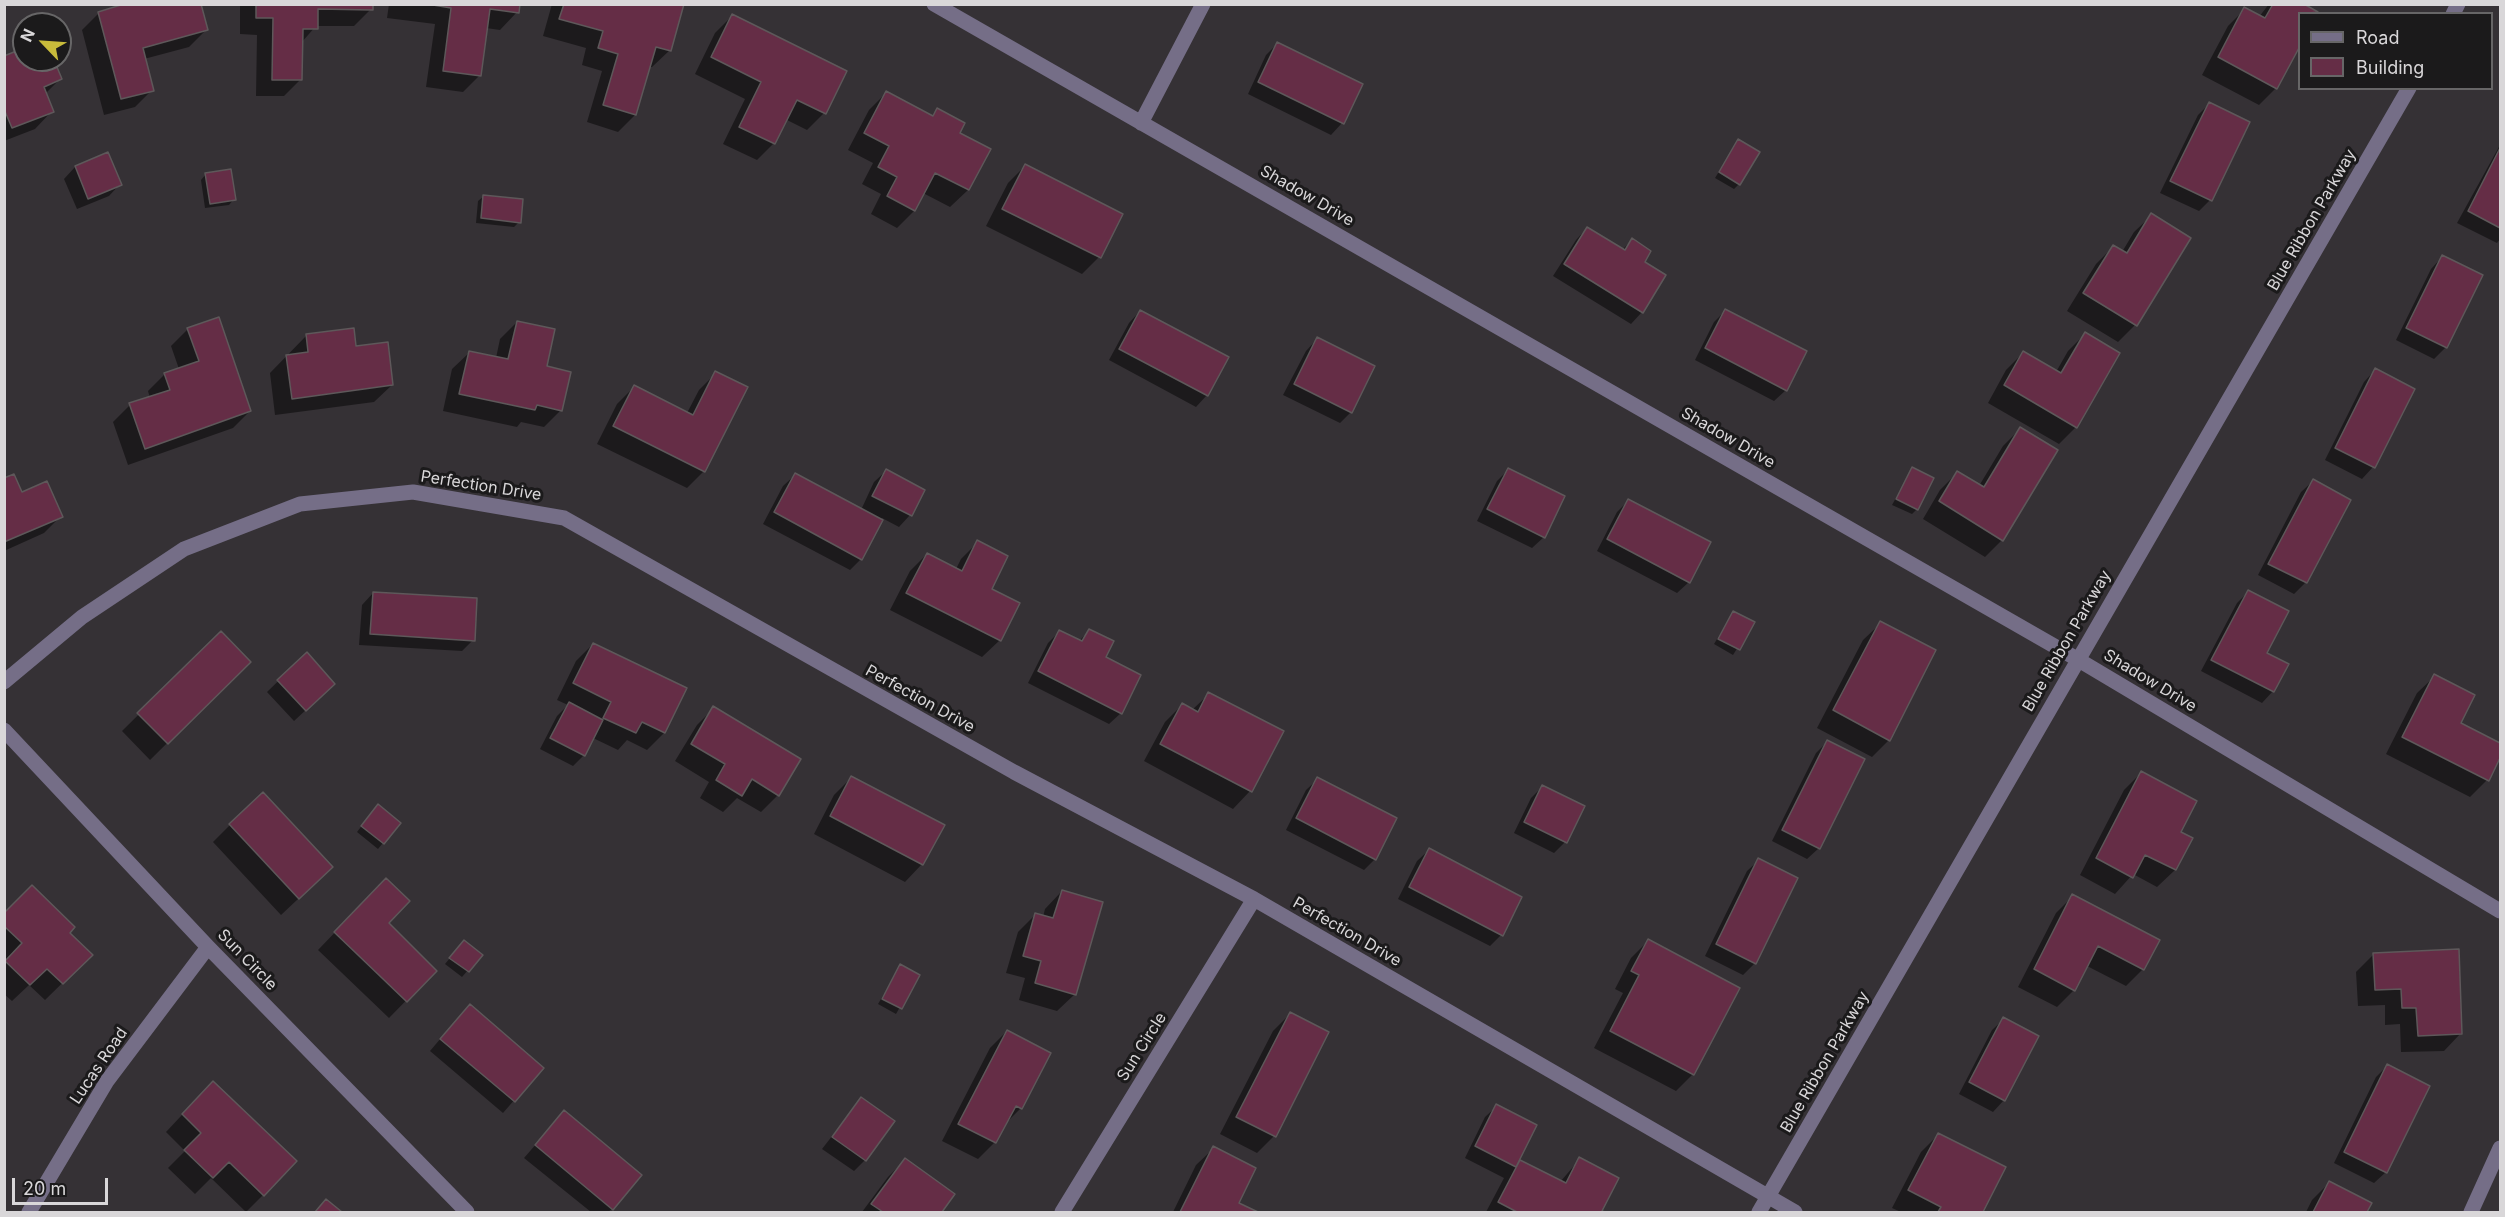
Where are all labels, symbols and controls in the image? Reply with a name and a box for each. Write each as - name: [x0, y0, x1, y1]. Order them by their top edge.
- north arrow: [12, 12, 72, 72]
- legend: [2298, 12, 2493, 90]
- text: N: [16, 25, 39, 45]
- text: Road: [2356, 27, 2399, 48]
- text: Building: [2356, 57, 2424, 78]
- street label: Blue Ribbon Parkway: [2264, 146, 2360, 294]
- street label: Shadow Drive: [1257, 161, 1357, 231]
- street label: Shadow Drive: [1678, 403, 1778, 473]
- street label: Perfection Drive: [419, 467, 543, 505]
- street label: Blue Ribbon Parkway: [2019, 567, 2115, 715]
- street label: Shadow Drive: [2100, 646, 2200, 716]
- street label: Perfection Drive: [862, 661, 978, 737]
- street label: Perfection Drive: [1289, 893, 1405, 971]
- street label: Sun Circle: [213, 926, 281, 994]
- street label: Blue Ribbon Parkway: [1777, 988, 1873, 1136]
- street label: Sun Circle: [1113, 1009, 1171, 1085]
- street label: Lucas Road: [66, 1024, 132, 1108]
- scale bar: [15, 1166, 111, 1204]
- text: 20 m: [23, 1178, 66, 1199]

